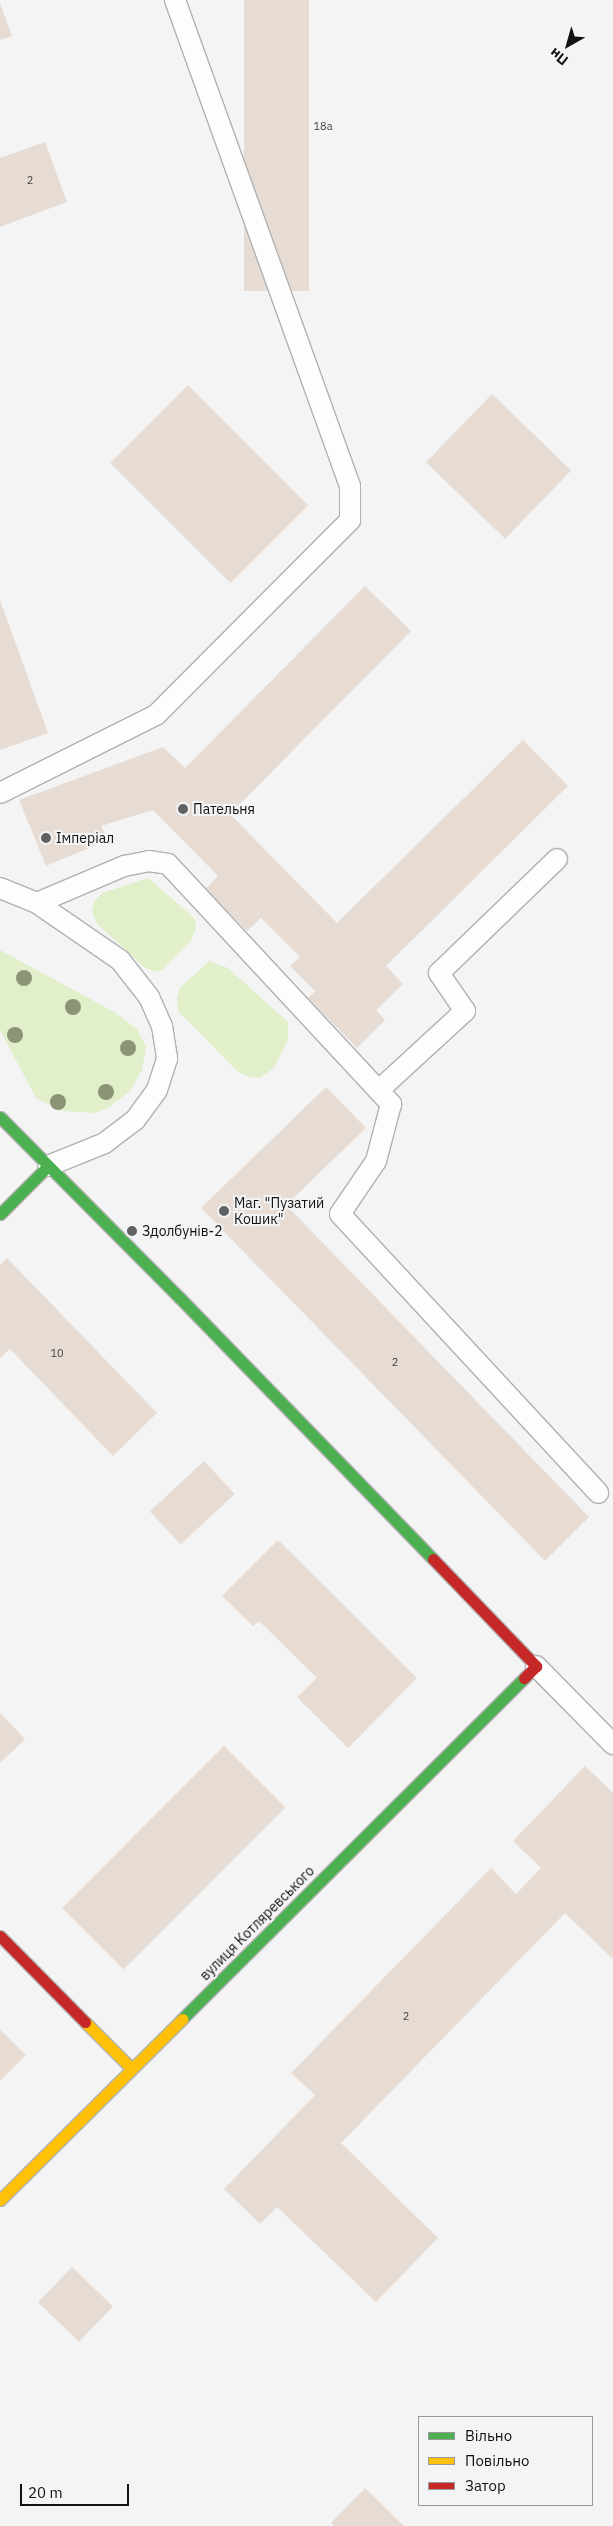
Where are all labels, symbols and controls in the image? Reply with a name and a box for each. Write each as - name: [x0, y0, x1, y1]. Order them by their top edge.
- north arrow: [543, 20, 593, 70]
- text: Пн: [546, 44, 572, 70]
- house number: 18а: [313, 119, 333, 133]
- house number: 2: [27, 173, 33, 187]
- place label: Пательня: [193, 801, 255, 817]
- marker: Пательня: [177, 803, 189, 815]
- place label: Імперіал: [56, 830, 114, 846]
- marker: Імперіал: [40, 832, 52, 844]
- place label: Маг. "Пузатий Кошик": [234, 1195, 324, 1228]
- marker: Маг. "Пузатий Кошик": [218, 1205, 230, 1217]
- place label: Здолбунів-2: [142, 1223, 223, 1239]
- marker: Здолбунів-2: [126, 1225, 138, 1237]
- house number: 10: [50, 1346, 64, 1360]
- house number: 2: [392, 1355, 398, 1369]
- street label: вулиця Котляревського: [196, 1862, 318, 1984]
- house number: 2: [403, 2009, 409, 2023]
- legend: [418, 2416, 593, 2506]
- text: Вільно: [465, 2426, 512, 2445]
- text: Повільно: [465, 2451, 529, 2470]
- scale bar: [22, 2474, 131, 2506]
- text: Затор: [465, 2476, 506, 2495]
- text: 20 m: [28, 2483, 63, 2502]

